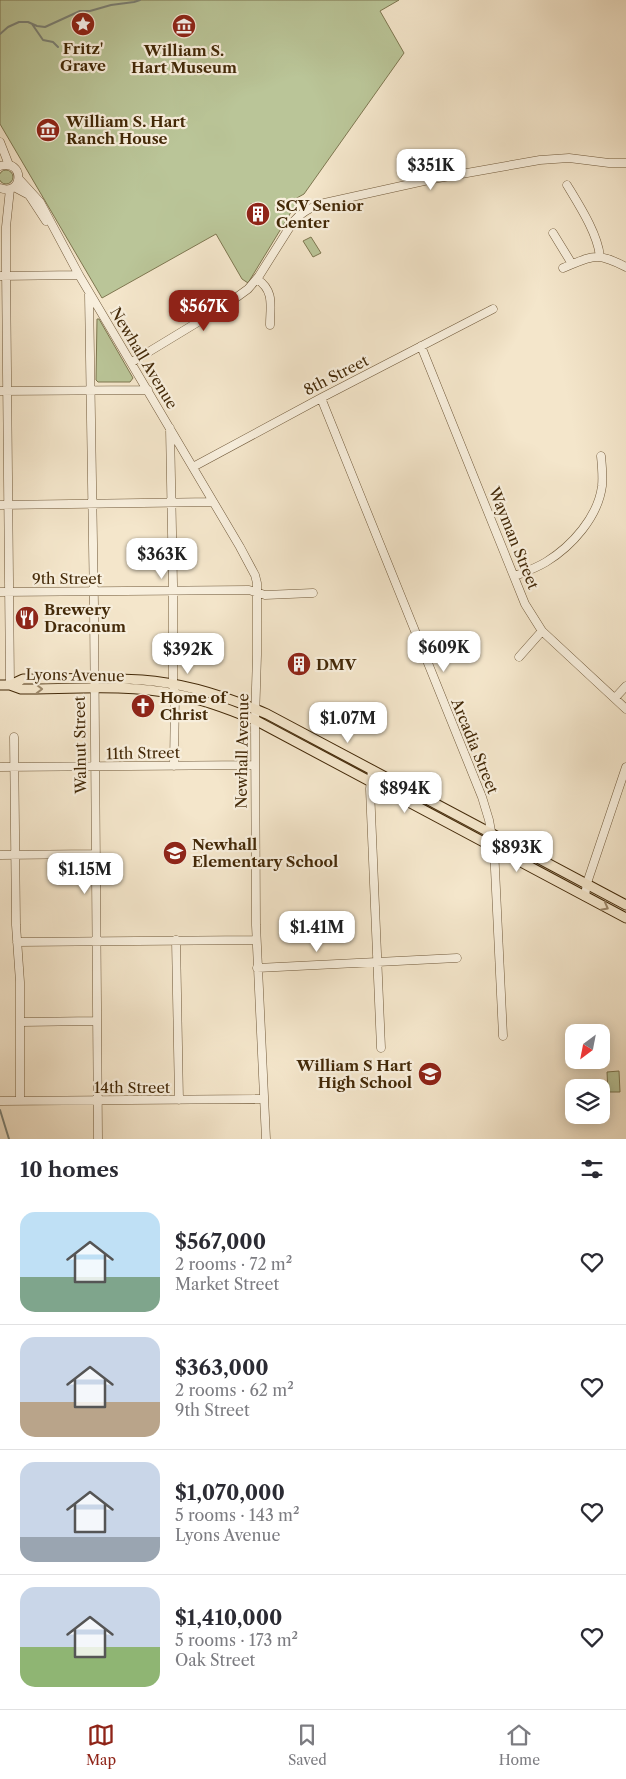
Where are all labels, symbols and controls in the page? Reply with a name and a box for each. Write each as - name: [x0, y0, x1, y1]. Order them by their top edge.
- place icon: Fritz' Grave: [70, 11, 96, 37]
- museum icon: William S. Hart Museum: [171, 13, 197, 39]
- place label: Fritz' Grave: [60, 39, 106, 75]
- place label: William S. Hart Museum: [131, 41, 237, 77]
- place label: William S. Hart Ranch House: [65, 112, 186, 148]
- museum icon: William S. Hart Ranch House: [35, 117, 61, 143]
- pin: $351K: [396, 148, 466, 191]
- text: $351K: [408, 155, 454, 175]
- place label: SCV Senior Center: [276, 196, 364, 232]
- building icon: SCV Senior Center: [245, 201, 271, 227]
- pin: $567K: [169, 290, 239, 332]
- text: $567K: [180, 296, 228, 316]
- street label: Newhall Avenue: [106, 304, 182, 412]
- street label: 8th Street: [300, 350, 372, 399]
- street label: Wayman Street: [484, 483, 543, 593]
- pin: $363K: [127, 538, 197, 580]
- text: $363K: [137, 544, 187, 564]
- street label: 9th Street: [32, 569, 103, 588]
- place label: Brewery Draconum: [44, 600, 126, 636]
- restaurant icon: Brewery Draconum: [14, 605, 40, 631]
- pin: $609K: [409, 630, 479, 673]
- pin: $392K: [153, 632, 223, 675]
- text: $609K: [418, 637, 470, 657]
- text: $392K: [163, 639, 213, 659]
- building icon: DMV: [286, 651, 312, 677]
- place label: DMV: [316, 655, 357, 674]
- street label: Lyons Avenue: [25, 665, 125, 685]
- one-way arrow: [36, 684, 44, 694]
- place label: Home of Christ: [160, 688, 229, 724]
- church icon: Home of Christ: [130, 693, 156, 719]
- street label: Newhall Avenue: [231, 693, 253, 809]
- street label: Walnut Street: [70, 695, 90, 795]
- street label: Arcadia Street: [447, 695, 503, 797]
- pin: $1.07M: [307, 702, 389, 744]
- text: $1.07M: [320, 708, 376, 728]
- street label: 11th Street: [106, 743, 181, 763]
- pin: $894K: [370, 772, 440, 814]
- text: $894K: [380, 778, 430, 798]
- pin: $893K: [482, 830, 552, 873]
- place label: Newhall Elementary School: [192, 835, 338, 871]
- text: $893K: [492, 837, 542, 857]
- school or university icon: Newhall Elementary School: [162, 840, 188, 866]
- pin: $1.15M: [44, 852, 126, 895]
- text: $1.15M: [58, 859, 112, 879]
- one-way arrow: [600, 901, 609, 911]
- pin: $1.41M: [276, 910, 358, 953]
- text: $1.41M: [290, 917, 344, 937]
- north arrow: [565, 1024, 610, 1069]
- map controls: [565, 1024, 610, 1124]
- place label: William S Hart High School: [295, 1056, 412, 1092]
- school or university icon: William S Hart High School: [417, 1061, 443, 1087]
- street label: 14th Street: [94, 1078, 171, 1097]
- button: layers: [565, 1079, 610, 1124]
- icon: filters: [578, 1155, 606, 1183]
- text: 10 homes: [20, 1157, 119, 1182]
- text: $567,000: [175, 1229, 266, 1254]
- icon: home: [60, 1232, 120, 1292]
- icon: heart: [578, 1248, 606, 1276]
- text: 2 rooms · 72 m²: [175, 1254, 292, 1274]
- text: Market Street: [175, 1274, 279, 1294]
- text: $363,000: [175, 1355, 269, 1380]
- icon: home: [60, 1357, 120, 1417]
- icon: heart: [578, 1373, 606, 1401]
- text: 2 rooms · 62 m²: [175, 1380, 294, 1400]
- text: 9th Street: [175, 1400, 250, 1420]
- text: $1,070,000: [175, 1480, 285, 1505]
- icon: home: [60, 1482, 120, 1542]
- icon: heart: [578, 1498, 606, 1526]
- text: 5 rooms · 143 m²: [175, 1505, 299, 1525]
- text: Lyons Avenue: [175, 1525, 280, 1545]
- text: $1,410,000: [175, 1605, 282, 1630]
- icon: home: [60, 1607, 120, 1667]
- icon: heart: [578, 1623, 606, 1651]
- text: 5 rooms · 173 m²: [175, 1630, 298, 1650]
- text: Oak Street: [175, 1650, 255, 1670]
- tab: Map: [86, 1721, 116, 1769]
- tab: Saved: [288, 1721, 327, 1769]
- tab: Home: [499, 1721, 540, 1769]

